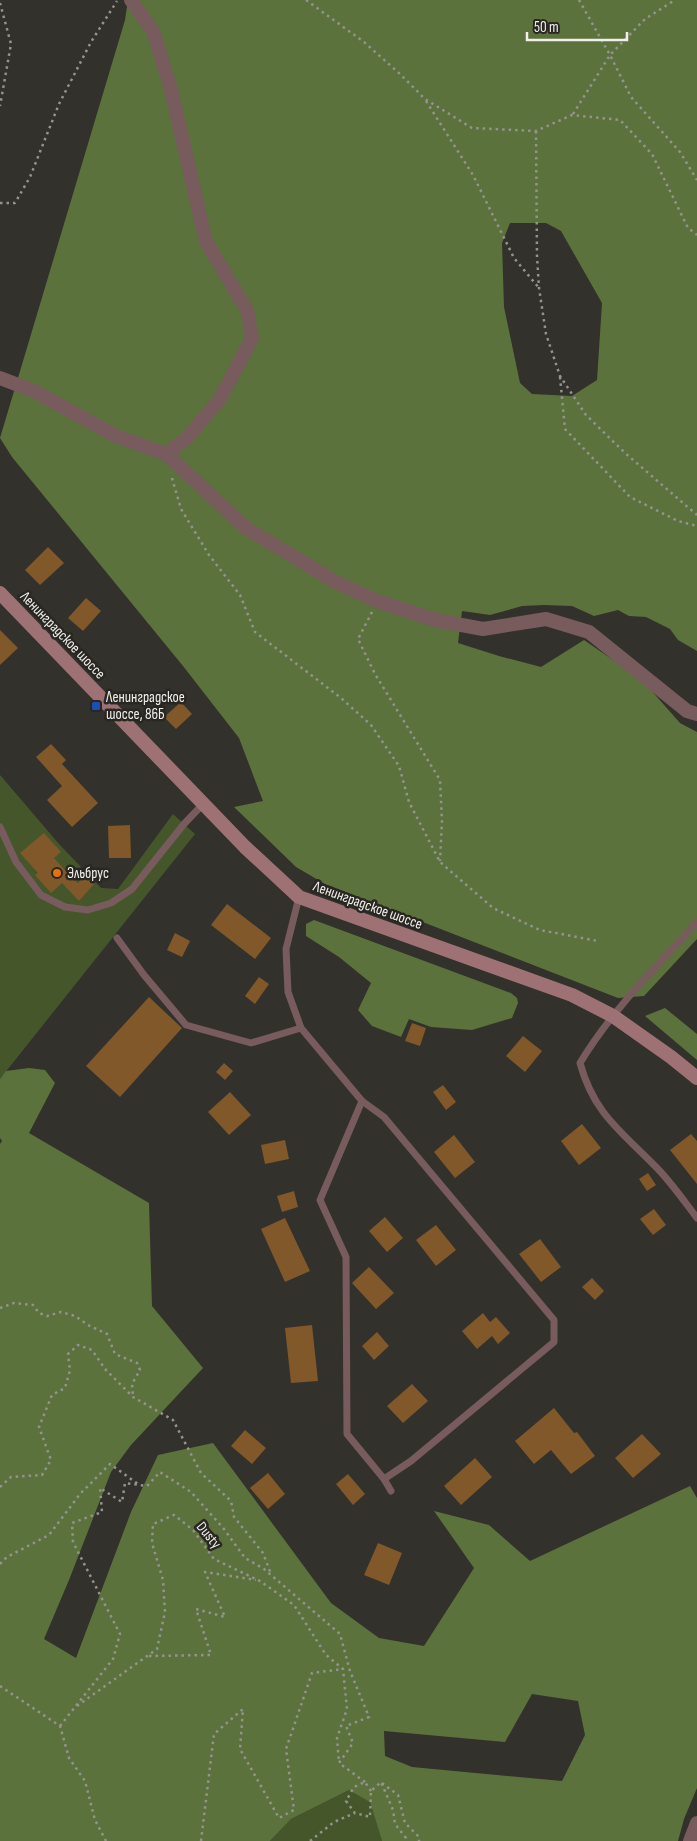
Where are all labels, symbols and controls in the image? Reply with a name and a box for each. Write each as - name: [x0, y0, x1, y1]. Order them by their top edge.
- scale bar: [527, 10, 627, 42]
- text: 50 m: [534, 18, 559, 37]
- street label: Ленинградское шоссе: [15, 587, 109, 683]
- place label: Ленинградское шоссе, 86Б: [105, 688, 185, 724]
- marker: Ленинградское шоссе, 86Б: [90, 700, 102, 712]
- place label: Эльбрус: [67, 864, 109, 883]
- marker: Эльбрус: [51, 867, 63, 879]
- street label: Ленинградское шоссе: [310, 877, 425, 934]
- street label: Dusty: [192, 1518, 225, 1553]

